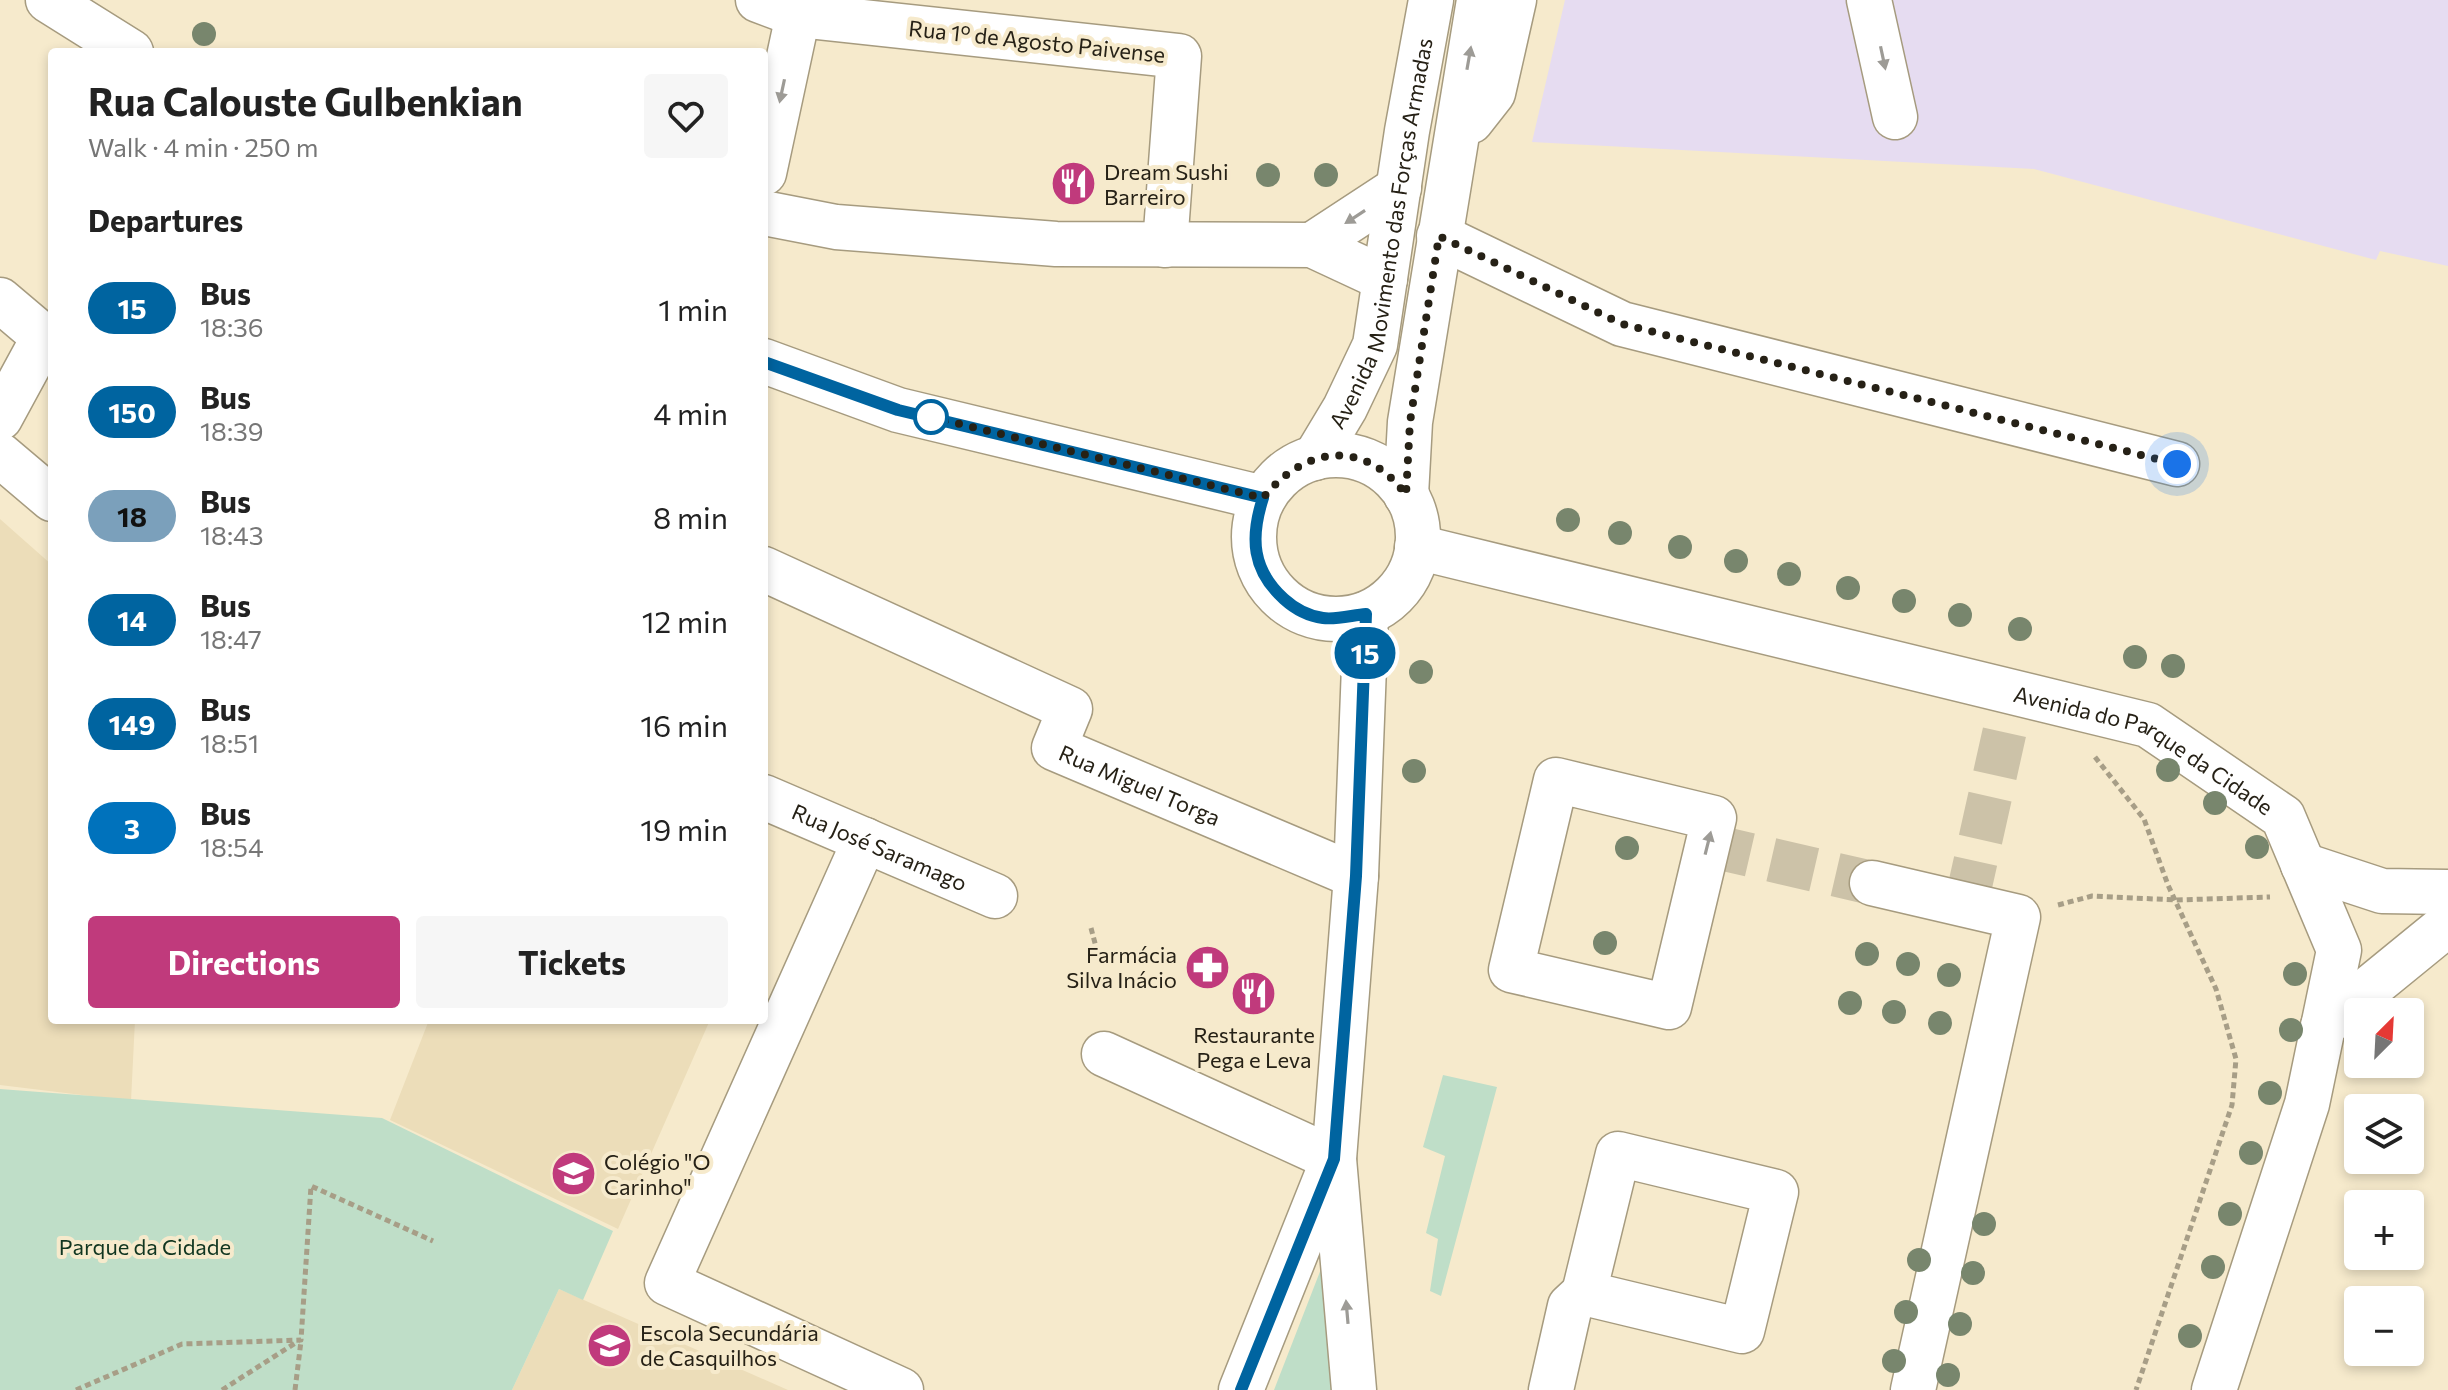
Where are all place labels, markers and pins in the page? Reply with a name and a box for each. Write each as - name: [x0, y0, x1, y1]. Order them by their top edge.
- place label: Dream Sushi Barreiro: [1104, 158, 1229, 210]
- restaurant icon: Dream Sushi Barreiro: [1049, 160, 1097, 208]
- unlabelled marker: [914, 400, 948, 434]
- place label: Farmácia Silva Inácio: [1066, 941, 1177, 993]
- pharmacy icon: Farmácia Silva Inácio: [1184, 943, 1232, 991]
- restaurant icon: Restaurante Pega e Leva: [1230, 969, 1278, 1017]
- place label: Restaurante Pega e Leva: [1193, 1021, 1315, 1073]
- place label: Colégio "O Carinho": [604, 1148, 711, 1200]
- school or university icon: Colégio "O Carinho": [549, 1150, 597, 1198]
- place label: Escola Secundária de Casquilhos: [640, 1319, 819, 1371]
- school or university icon: Escola Secundária de Casquilhos: [585, 1321, 633, 1369]

